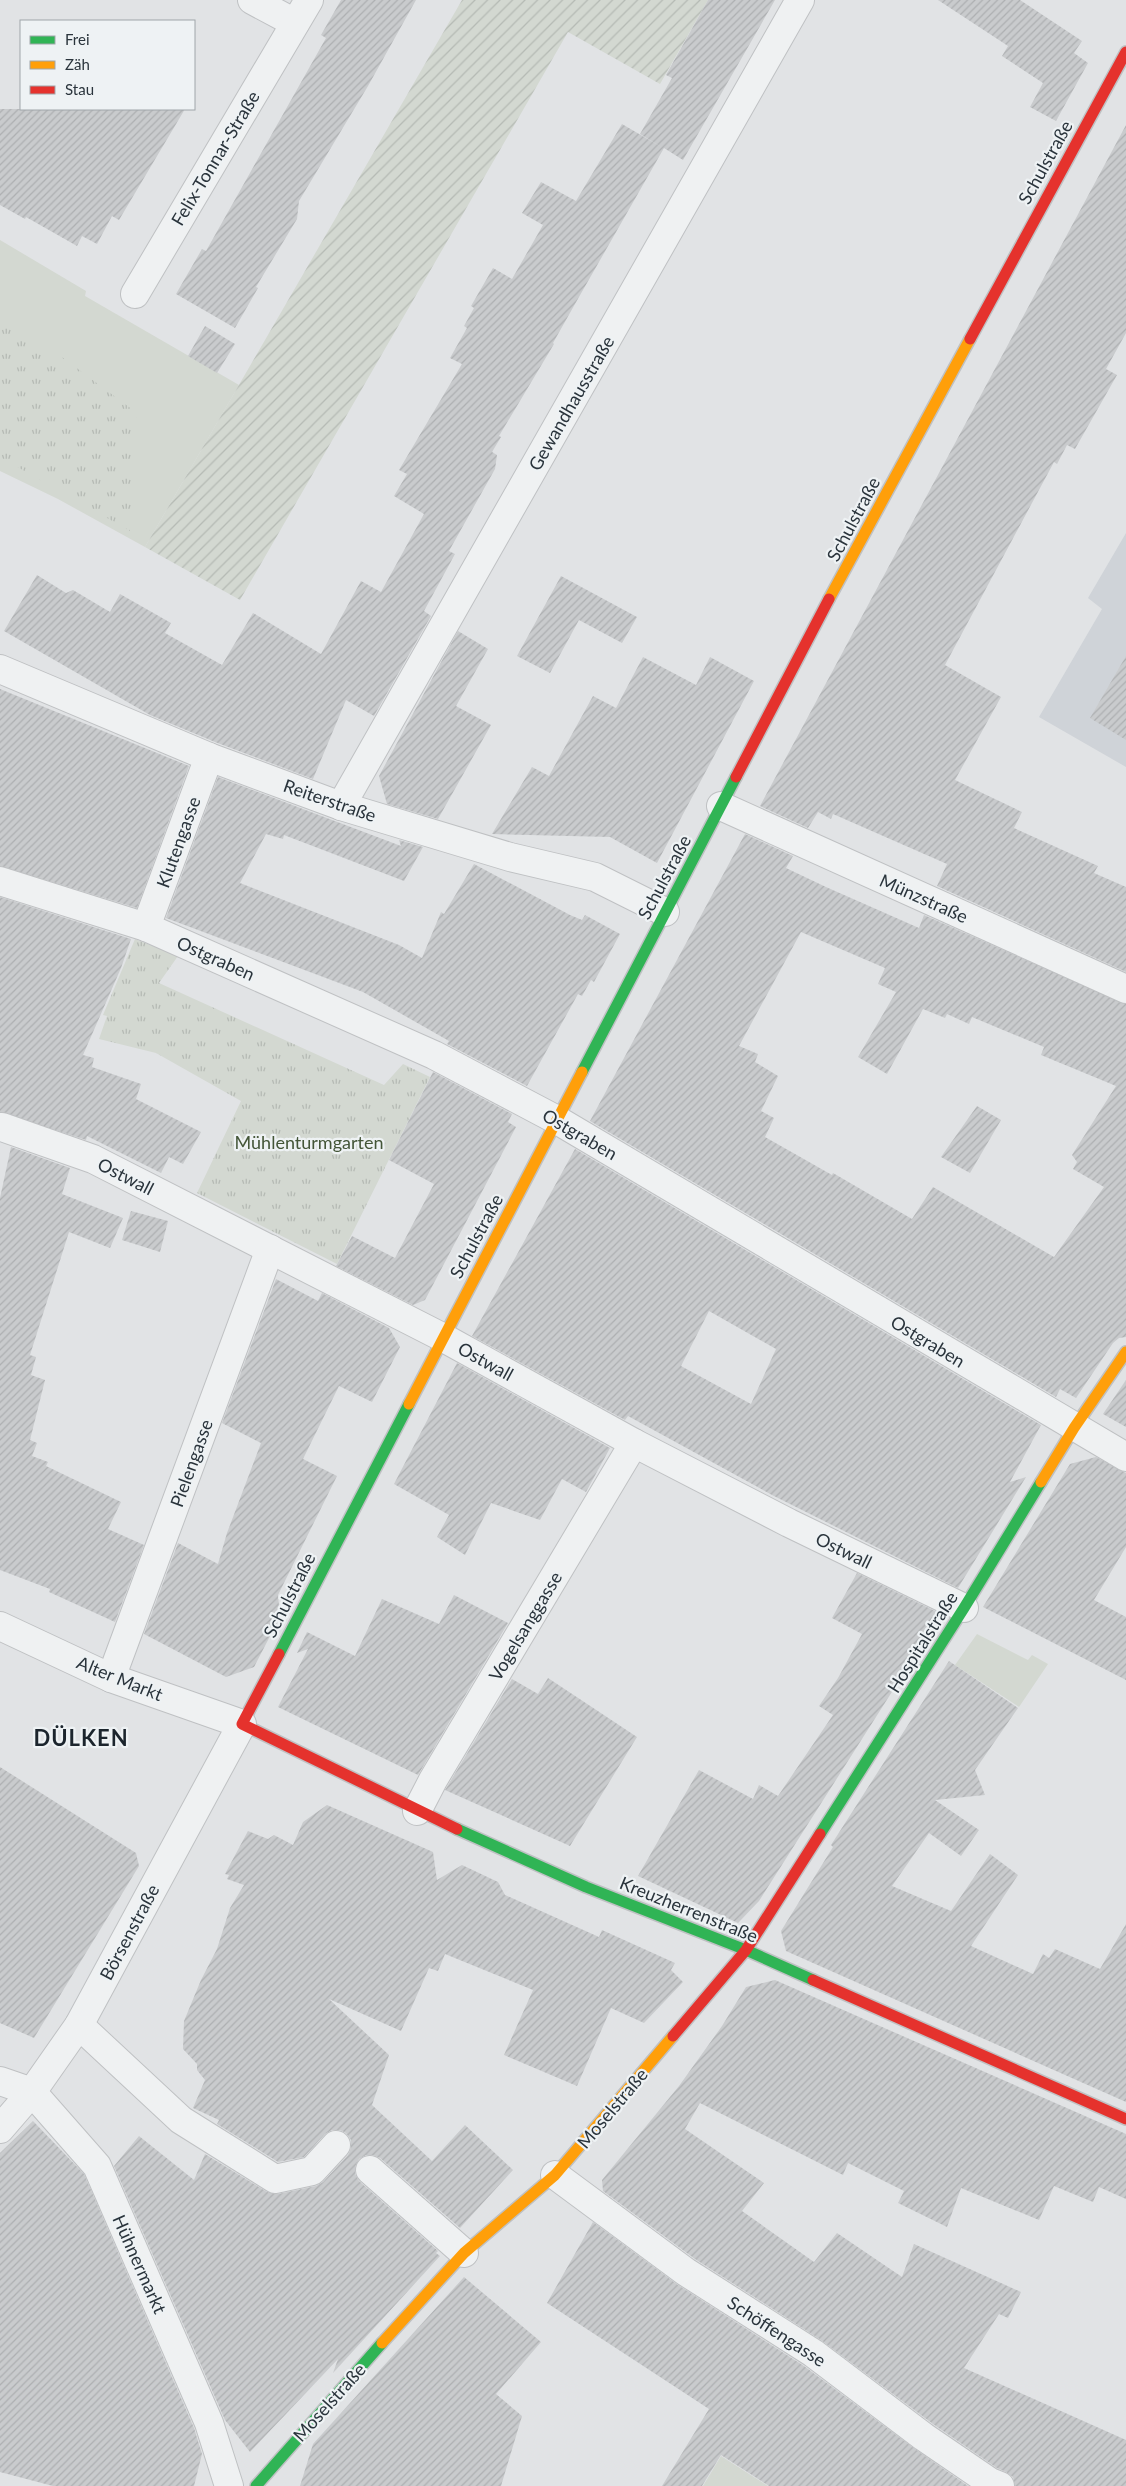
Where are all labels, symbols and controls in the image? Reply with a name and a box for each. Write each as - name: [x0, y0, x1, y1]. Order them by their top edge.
- legend: [20, 20, 195, 110]
- text: Frei: [65, 30, 90, 48]
- text: Zäh: [65, 55, 90, 73]
- text: Stau: [65, 80, 94, 98]
- street label: Felix-Tonnar-Straße: [166, 87, 264, 229]
- street label: Schulstraße: [1013, 116, 1077, 208]
- street label: Gewandhausstraße: [523, 332, 619, 474]
- street label: Schulstraße: [822, 473, 884, 565]
- street label: Reiterstraße: [281, 774, 379, 826]
- street label: Klutengasse: [151, 793, 205, 891]
- street label: Schulstraße: [633, 831, 695, 923]
- street label: Münzstraße: [876, 869, 972, 927]
- street label: Ostgraben: [174, 931, 258, 985]
- street label: Ostgraben: [539, 1104, 621, 1164]
- park label: Mühlenturmgarten: [235, 1131, 383, 1153]
- street label: Ostwall: [94, 1153, 158, 1199]
- street label: Schulstraße: [445, 1190, 507, 1282]
- street label: Ostgraben: [887, 1310, 969, 1372]
- street label: Ostwall: [454, 1337, 518, 1385]
- street label: Pielengasse: [165, 1416, 217, 1510]
- street label: Ostwall: [812, 1527, 876, 1573]
- street label: Schulstraße: [258, 1549, 320, 1641]
- street label: Vogelsanggasse: [484, 1567, 566, 1685]
- street label: Hospitalstraße: [882, 1587, 962, 1697]
- street label: Alter Markt: [74, 1651, 167, 1705]
- district label: DÜLKEN: [33, 1724, 129, 1751]
- street label: Kreuzherrenstraße: [617, 1871, 761, 1947]
- street label: Börsenstraße: [95, 1880, 163, 1984]
- street label: Moselstraße: [572, 2063, 652, 2153]
- street label: Hühnermarkt: [108, 2211, 172, 2317]
- street label: Schöffengasse: [724, 2291, 830, 2371]
- street label: Moselstraße: [288, 2358, 370, 2446]

